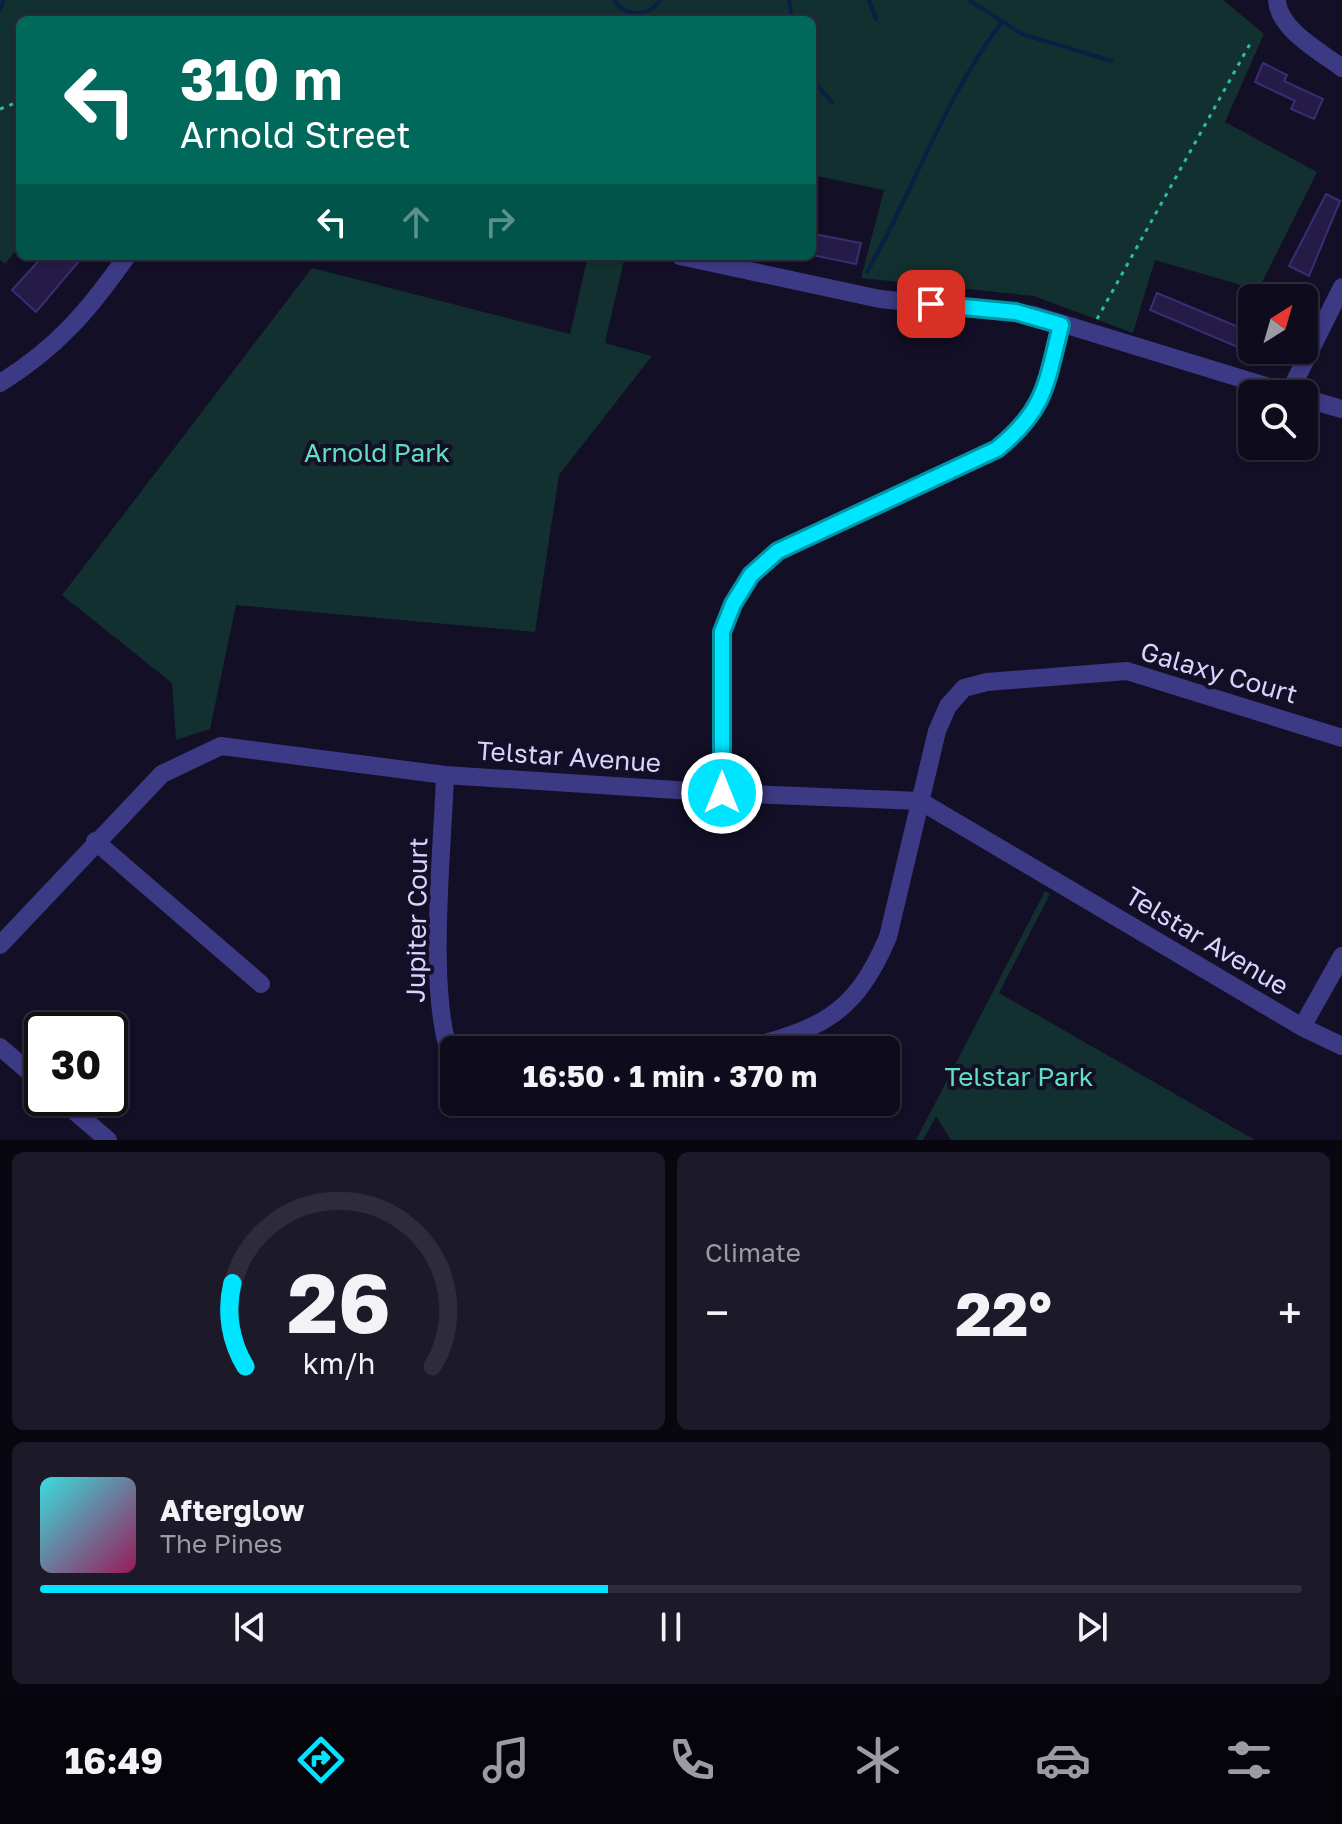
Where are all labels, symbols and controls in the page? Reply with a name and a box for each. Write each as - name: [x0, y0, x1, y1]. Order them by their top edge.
- text: 310 m: [180, 45, 342, 112]
- icon: left: [48, 48, 152, 152]
- text: Arnold Street: [180, 113, 411, 156]
- icon: left: [310, 200, 354, 244]
- icon: ahead: [394, 200, 438, 244]
- icon: right: [478, 200, 522, 244]
- pin: [897, 270, 965, 338]
- icon: arrive: [909, 282, 953, 326]
- north arrow: [1238, 284, 1318, 364]
- map controls: [1238, 284, 1318, 460]
- button: search: [1238, 380, 1318, 460]
- park label: Arnold Park: [304, 437, 450, 468]
- street label: Galaxy Court: [1137, 635, 1301, 710]
- street label: Telstar Avenue: [476, 735, 662, 778]
- position arrow: [680, 751, 764, 835]
- street label: Jupiter Court: [400, 837, 433, 1003]
- street label: Telstar Avenue: [1120, 880, 1294, 1001]
- speed limit sign: 30: [24, 1012, 128, 1116]
- text: 16:50 · 1 min · 370 m: [523, 1058, 817, 1094]
- park label: Telstar Park: [945, 1061, 1094, 1092]
- text: Climate: [705, 1237, 801, 1268]
- text: 26: [287, 1251, 390, 1351]
- text: 22°: [955, 1277, 1052, 1349]
- text: −: [705, 1286, 729, 1339]
- text: +: [1278, 1286, 1302, 1339]
- text: km/h: [302, 1346, 375, 1380]
- text: Afterglow: [160, 1492, 304, 1528]
- text: The Pines: [160, 1528, 283, 1559]
- icon: previous: [228, 1605, 272, 1649]
- icon: pause: [649, 1605, 693, 1649]
- icon: next: [1070, 1605, 1114, 1649]
- icon: directions: [293, 1732, 349, 1788]
- icon: music: [478, 1732, 534, 1788]
- icon: phone: [664, 1732, 720, 1788]
- icon: climate: [850, 1732, 906, 1788]
- icon: car: [1035, 1732, 1091, 1788]
- icon: filters: [1221, 1732, 1277, 1788]
- text: 16:49: [65, 1739, 163, 1782]

